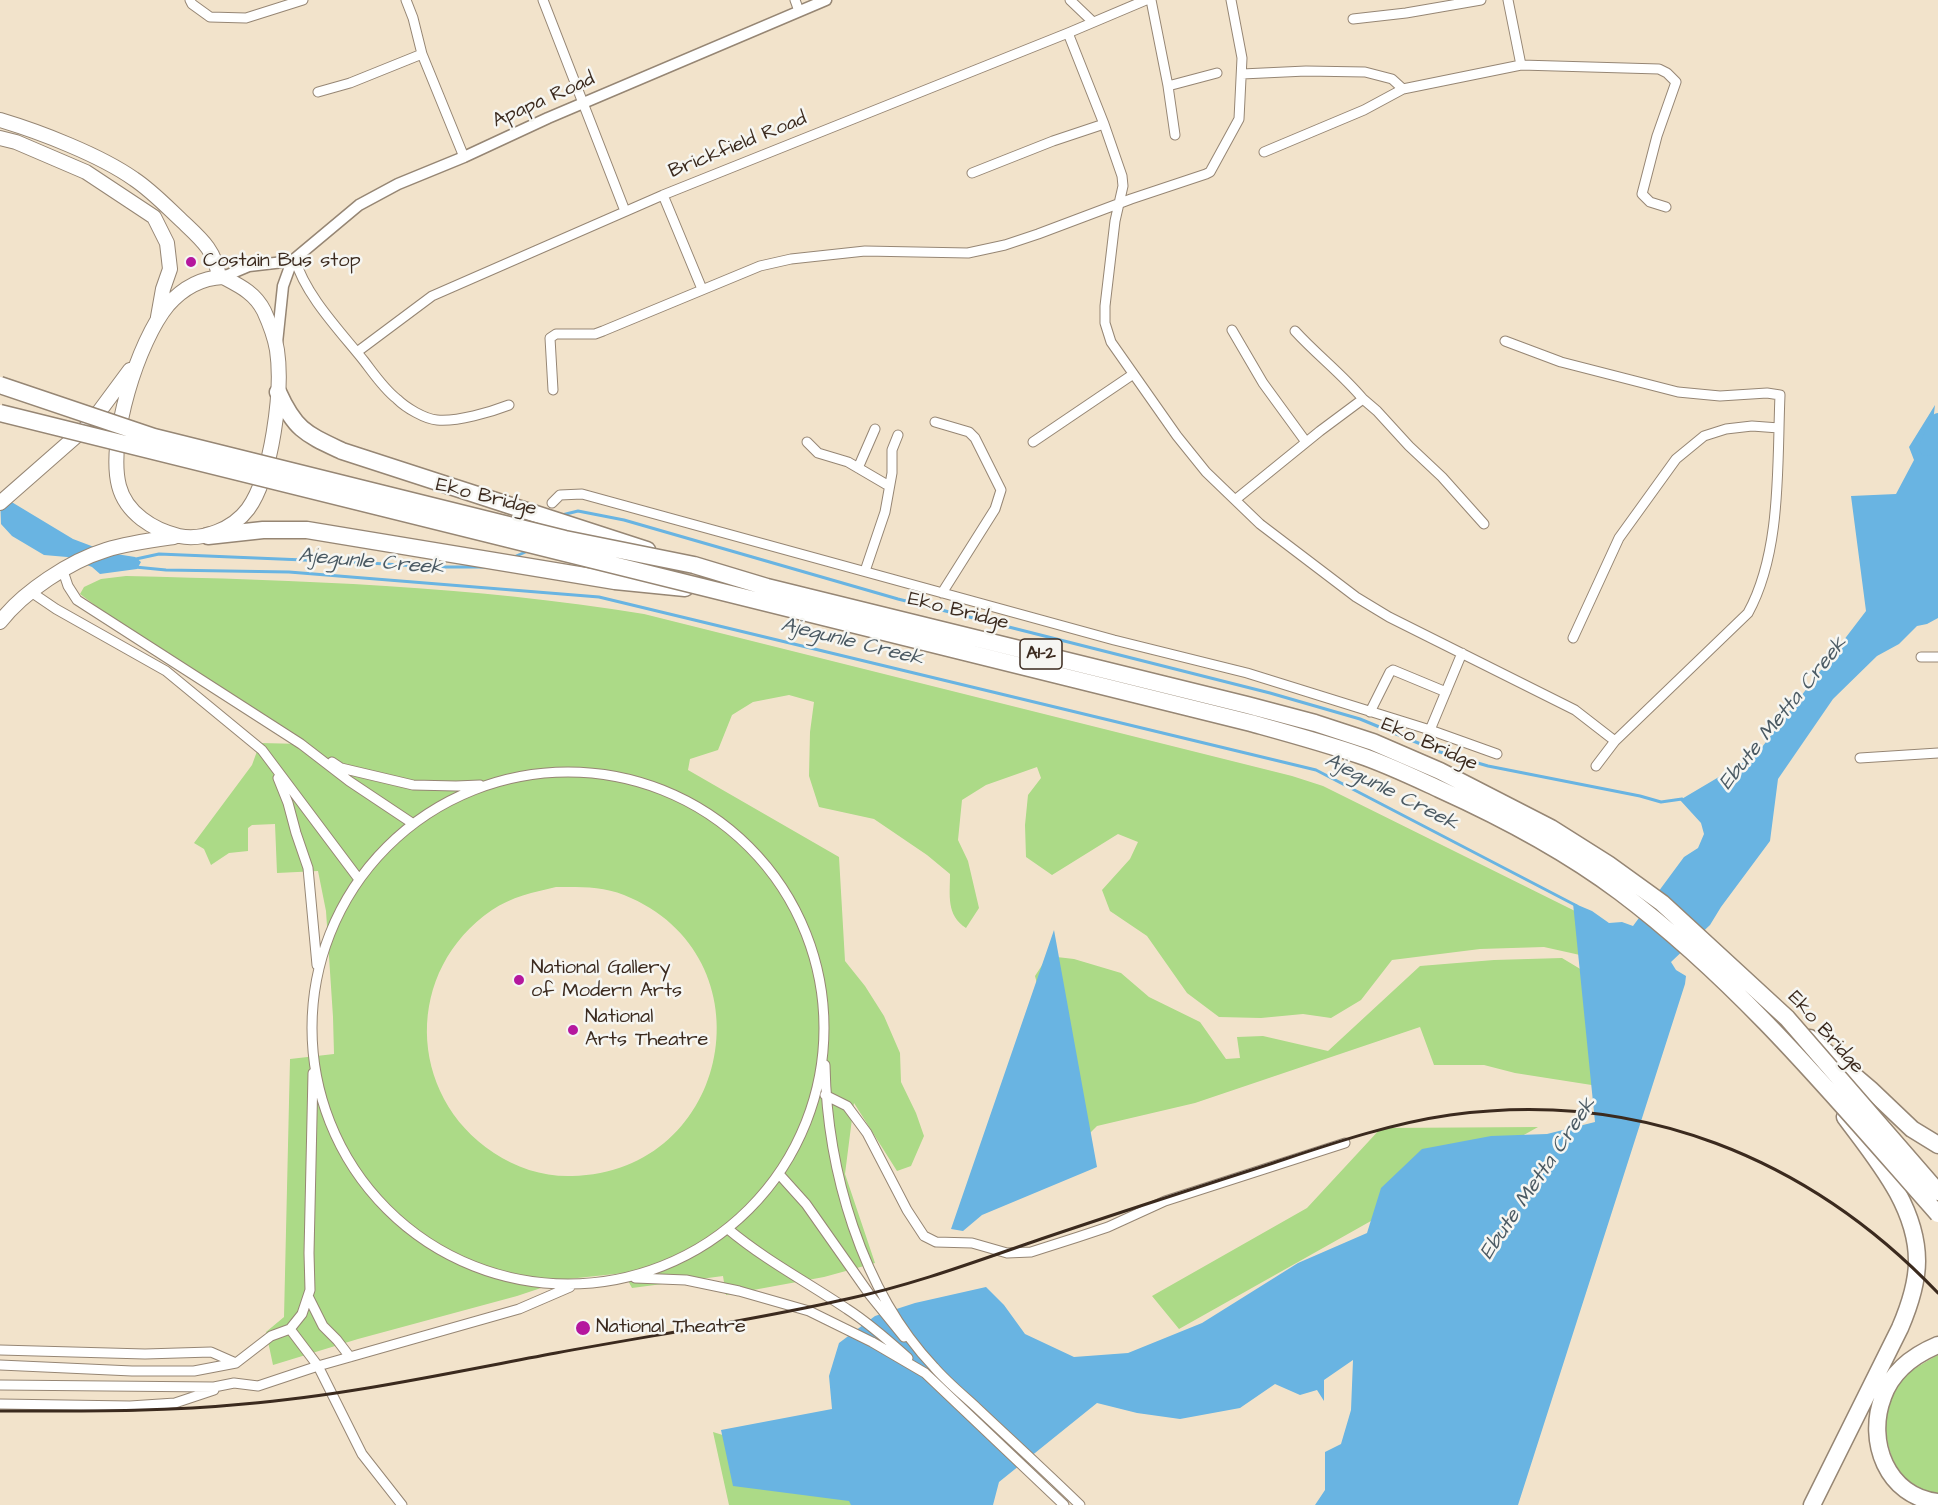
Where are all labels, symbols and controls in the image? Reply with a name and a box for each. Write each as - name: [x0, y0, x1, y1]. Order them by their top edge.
- street label: Apapa Road: [489, 68, 599, 134]
- street label: Brickfield Road: [666, 107, 810, 185]
- place label: Costain Bus stop: [203, 250, 361, 274]
- marker: Costain Bus stop: [184, 255, 198, 269]
- street label: Eko Bridge: [433, 474, 539, 522]
- water label: Ajegunle Creek: [297, 544, 445, 582]
- street label: Eko Bridge: [905, 588, 1011, 636]
- water label: Ajegunle Creek: [778, 613, 926, 673]
- water label: Ebute Metta Creek: [1714, 632, 1854, 796]
- road number: A1-2: [1020, 639, 1062, 669]
- street label: Eko Bridge: [1377, 713, 1481, 777]
- water label: Ajegunle Creek: [1320, 749, 1462, 837]
- place label: National Gallery of Modern Arts: [531, 957, 682, 1004]
- marker: National Gallery of Modern Arts: [512, 973, 526, 987]
- street label: Eko Bridge: [1782, 987, 1868, 1079]
- place label: National Arts Theatre: [585, 1006, 708, 1053]
- marker: National Arts Theatre: [566, 1023, 580, 1037]
- water label: Ebute Metta Creek: [1475, 1093, 1603, 1265]
- place label: National Theatre: [596, 1316, 746, 1340]
- marker: National Theatre: [574, 1319, 592, 1337]

